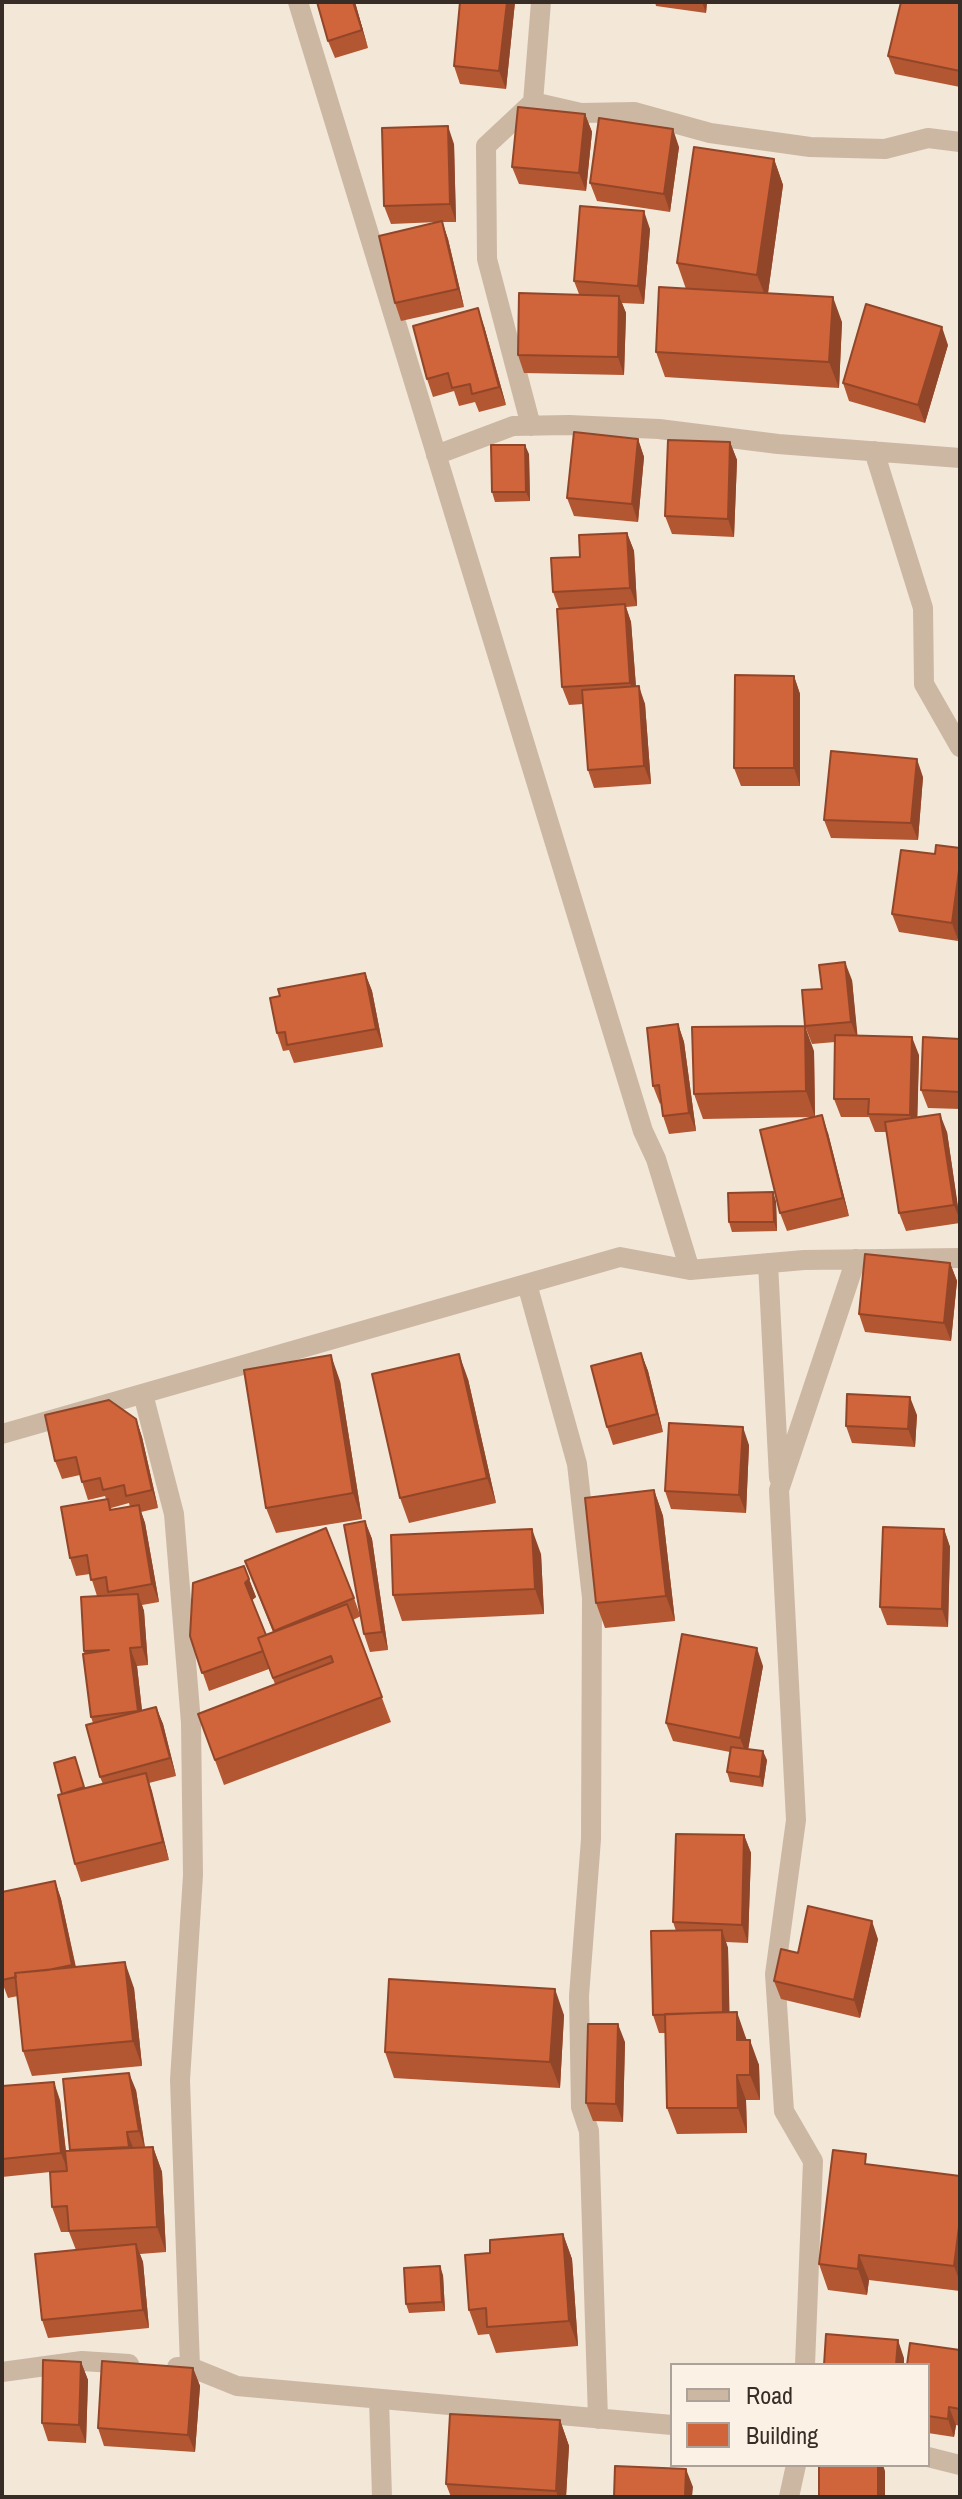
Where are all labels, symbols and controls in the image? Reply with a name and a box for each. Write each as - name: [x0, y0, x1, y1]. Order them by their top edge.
- legend: [670, 2363, 930, 2467]
- text: Road: [746, 2379, 793, 2411]
- text: Building: [746, 2419, 818, 2451]

